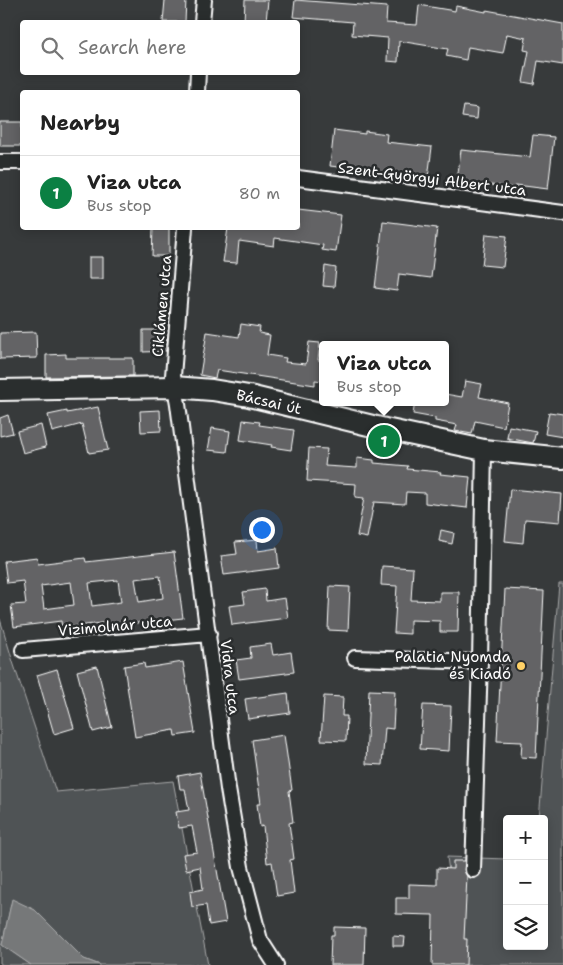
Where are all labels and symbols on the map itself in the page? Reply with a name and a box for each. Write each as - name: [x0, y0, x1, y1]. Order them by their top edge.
- street label: Szent-Györgyi Albert utca: [337, 158, 528, 201]
- street label: Ciklámen utca: [148, 254, 176, 358]
- street label: Bácsai út: [234, 385, 304, 419]
- pin: 1: [368, 422, 400, 460]
- your location: [249, 517, 275, 543]
- street label: Vizimolnár utca: [57, 611, 174, 641]
- street label: Vidra utca: [215, 638, 245, 716]
- place label: Palatia Nyomda és Kiadó: [395, 647, 512, 684]
- marker: Palatia Nyomda és Kiadó: [515, 660, 527, 672]

